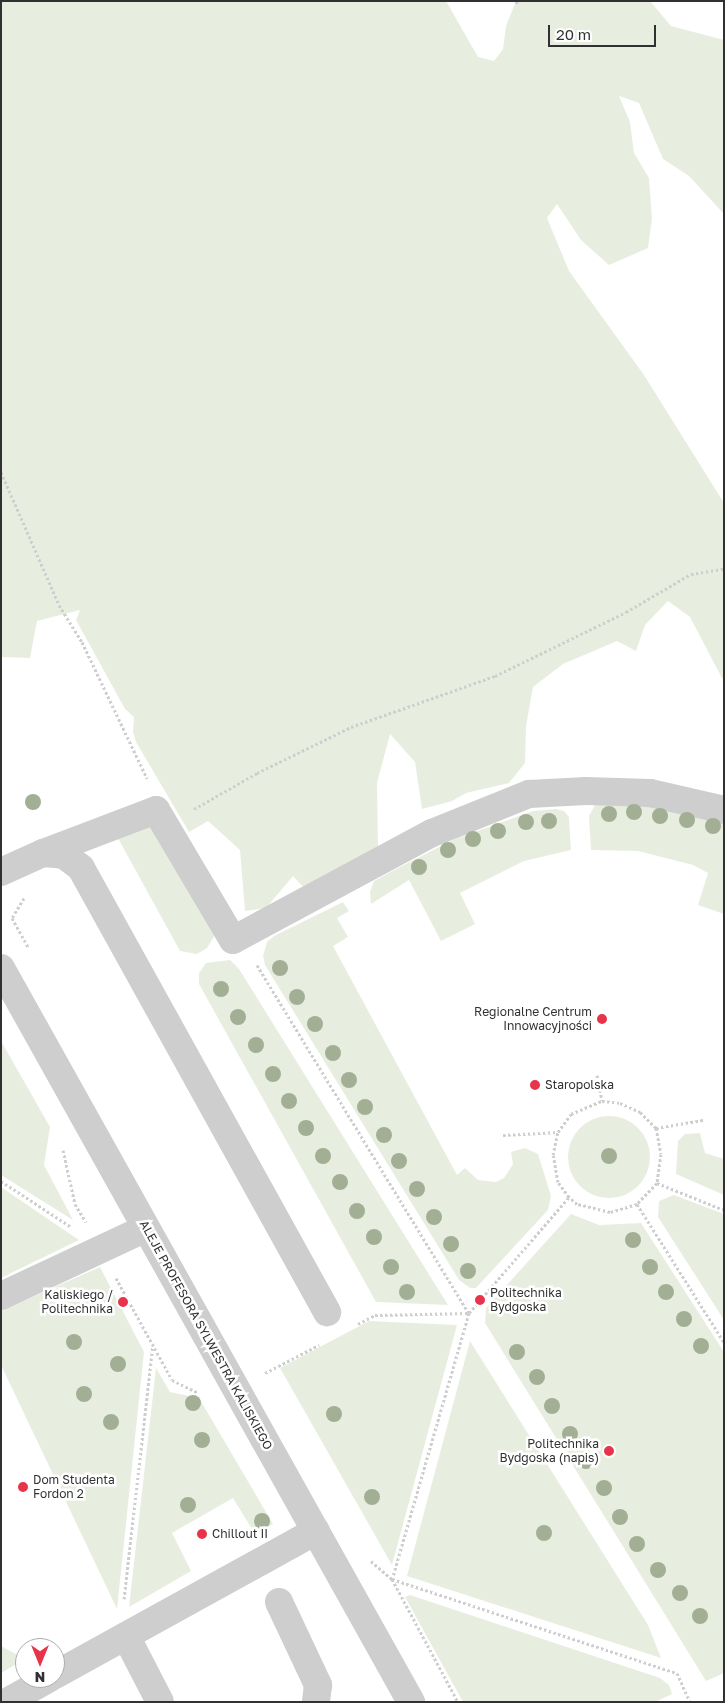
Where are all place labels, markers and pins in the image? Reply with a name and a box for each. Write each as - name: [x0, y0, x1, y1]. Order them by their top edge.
- place label: Regionalne Centrum Innowacyjności: [474, 1005, 592, 1033]
- marker: Regionalne Centrum Innowacyjności: [596, 1013, 608, 1025]
- place label: Staropolska: [545, 1078, 614, 1092]
- marker: Staropolska: [529, 1079, 541, 1091]
- place label: Politechnika Bydgoska: [490, 1286, 562, 1314]
- place label: Kaliskiego / Politechnika: [41, 1288, 113, 1316]
- marker: Politechnika Bydgoska: [474, 1294, 486, 1306]
- marker: Kaliskiego / Politechnika: [117, 1296, 129, 1308]
- place label: Politechnika Bydgoska (napis): [500, 1437, 599, 1465]
- marker: Politechnika Bydgoska (napis): [603, 1445, 615, 1457]
- place label: Dom Studenta Fordon 2: [33, 1473, 115, 1501]
- marker: Dom Studenta Fordon 2: [17, 1481, 29, 1493]
- place label: Chillout II: [212, 1527, 268, 1541]
- marker: Chillout II: [196, 1528, 208, 1540]

